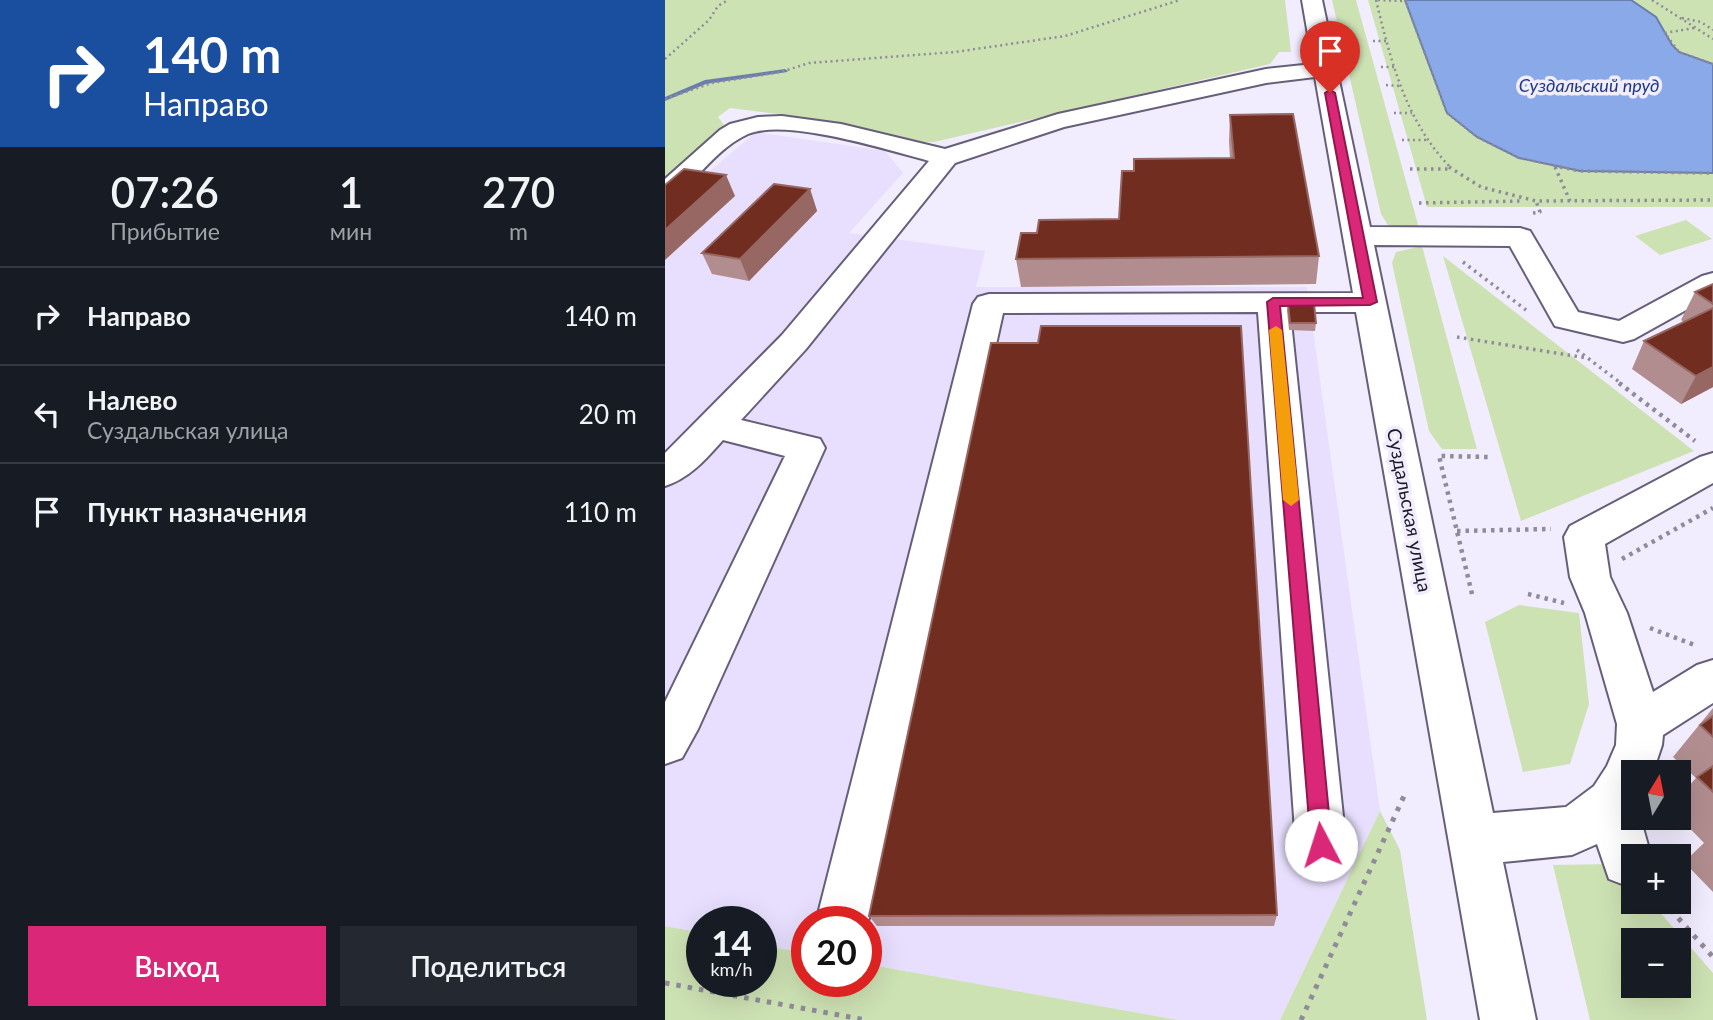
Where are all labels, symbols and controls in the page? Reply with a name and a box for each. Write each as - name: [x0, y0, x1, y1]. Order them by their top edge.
- pin: [1300, 21, 1360, 93]
- text: 140 m: [143, 25, 281, 83]
- icon: right: [28, 28, 119, 119]
- icon: arrive: [1311, 32, 1349, 70]
- water label: Суздальский пруд: [1519, 74, 1659, 96]
- text: Направо: [143, 84, 269, 123]
- text: 07:26: [111, 167, 219, 217]
- text: 1: [339, 167, 363, 217]
- text: 270: [482, 167, 555, 217]
- text: Прибытие: [110, 217, 220, 245]
- text: мин: [330, 217, 372, 245]
- text: m: [509, 217, 528, 245]
- icon: right: [28, 297, 66, 335]
- text: Направо: [87, 300, 191, 332]
- text: 140 m: [564, 300, 637, 332]
- text: Налево: [87, 384, 177, 416]
- icon: left: [28, 395, 66, 433]
- text: 20 m: [579, 398, 637, 430]
- text: Суздальская улица: [87, 416, 288, 444]
- street label: Суздальская улица: [1383, 426, 1437, 594]
- icon: arrive: [28, 493, 66, 531]
- text: Пункт назначения: [87, 496, 307, 528]
- text: 110 m: [564, 496, 637, 528]
- north arrow: [1621, 760, 1691, 830]
- map controls: [1621, 760, 1691, 998]
- position arrow: [1284, 808, 1358, 882]
- button: +: [1621, 844, 1691, 914]
- speed limit sign: 20: [791, 906, 882, 997]
- text: 14: [711, 921, 752, 963]
- button: Выход: [28, 926, 326, 1006]
- button: Поделиться: [340, 926, 637, 1006]
- button: −: [1621, 928, 1691, 998]
- text: km/h: [710, 958, 753, 980]

